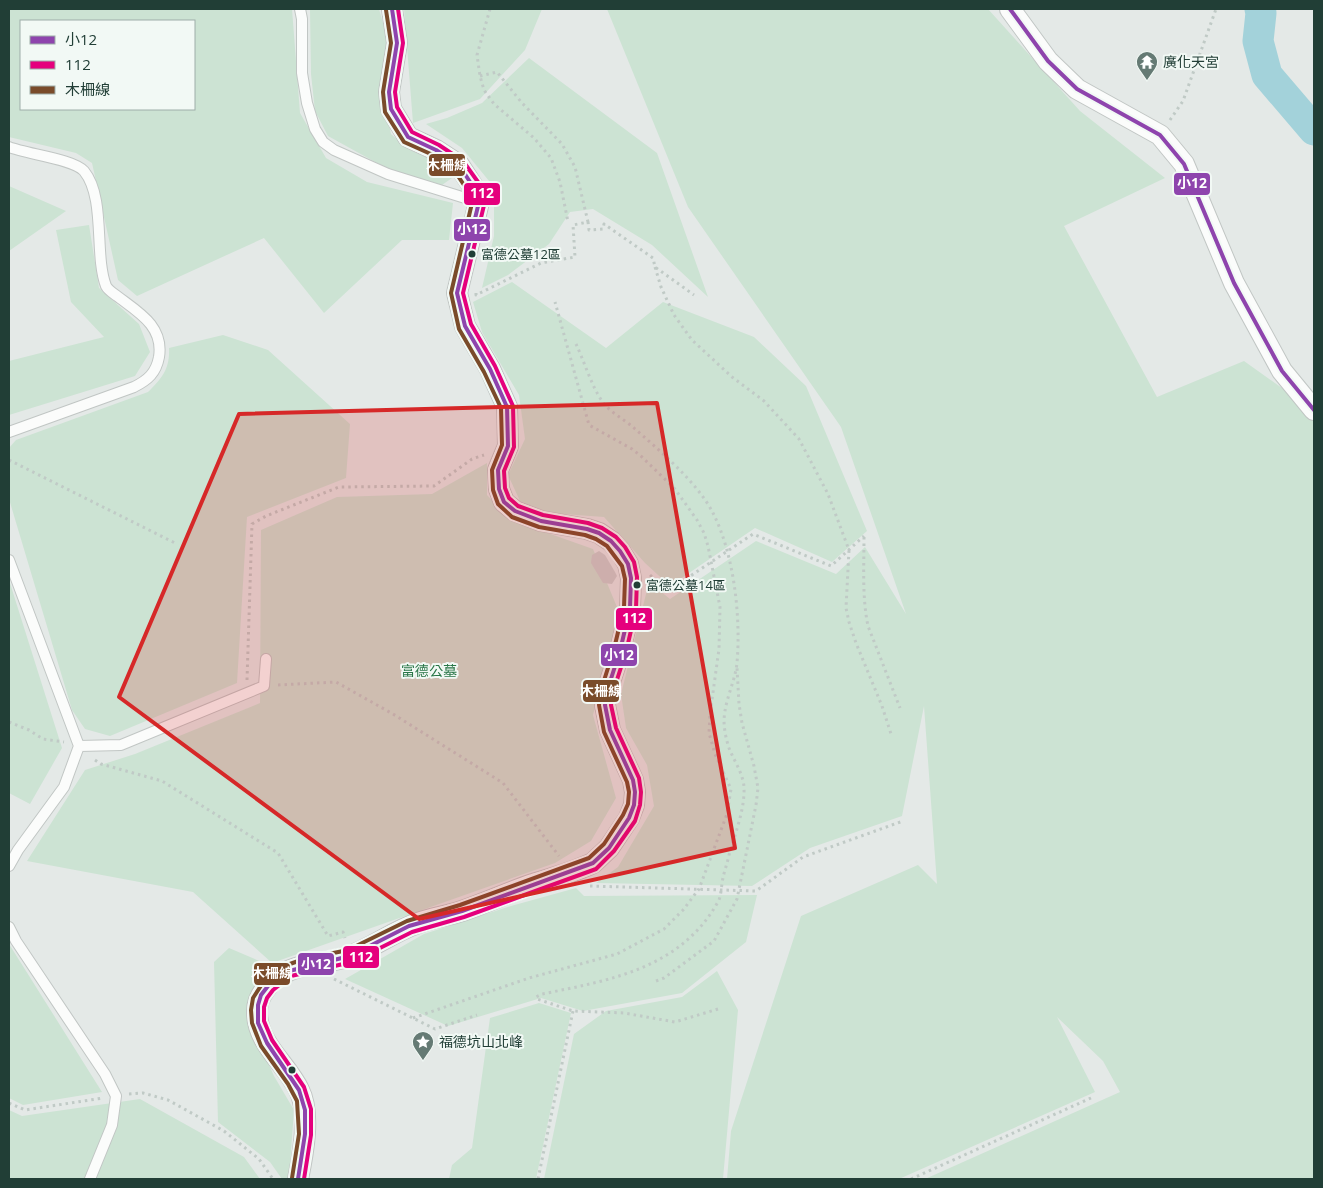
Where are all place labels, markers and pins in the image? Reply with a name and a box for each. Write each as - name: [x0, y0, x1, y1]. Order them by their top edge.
- temple icon: 廣化天宮: [1135, 50, 1159, 81]
- place label: 廣化天宮: [1163, 52, 1219, 71]
- place label: 富德公墓12區: [481, 245, 561, 263]
- marker: 富德公墓12區: [467, 249, 477, 259]
- place label: 富德公墓14區: [646, 576, 726, 594]
- marker: 富德公墓14區: [632, 580, 642, 590]
- place icon: 福德坑山北峰: [411, 1030, 435, 1061]
- place label: 福德坑山北峰: [439, 1032, 523, 1051]
- unlabelled marker: [287, 1065, 297, 1075]

